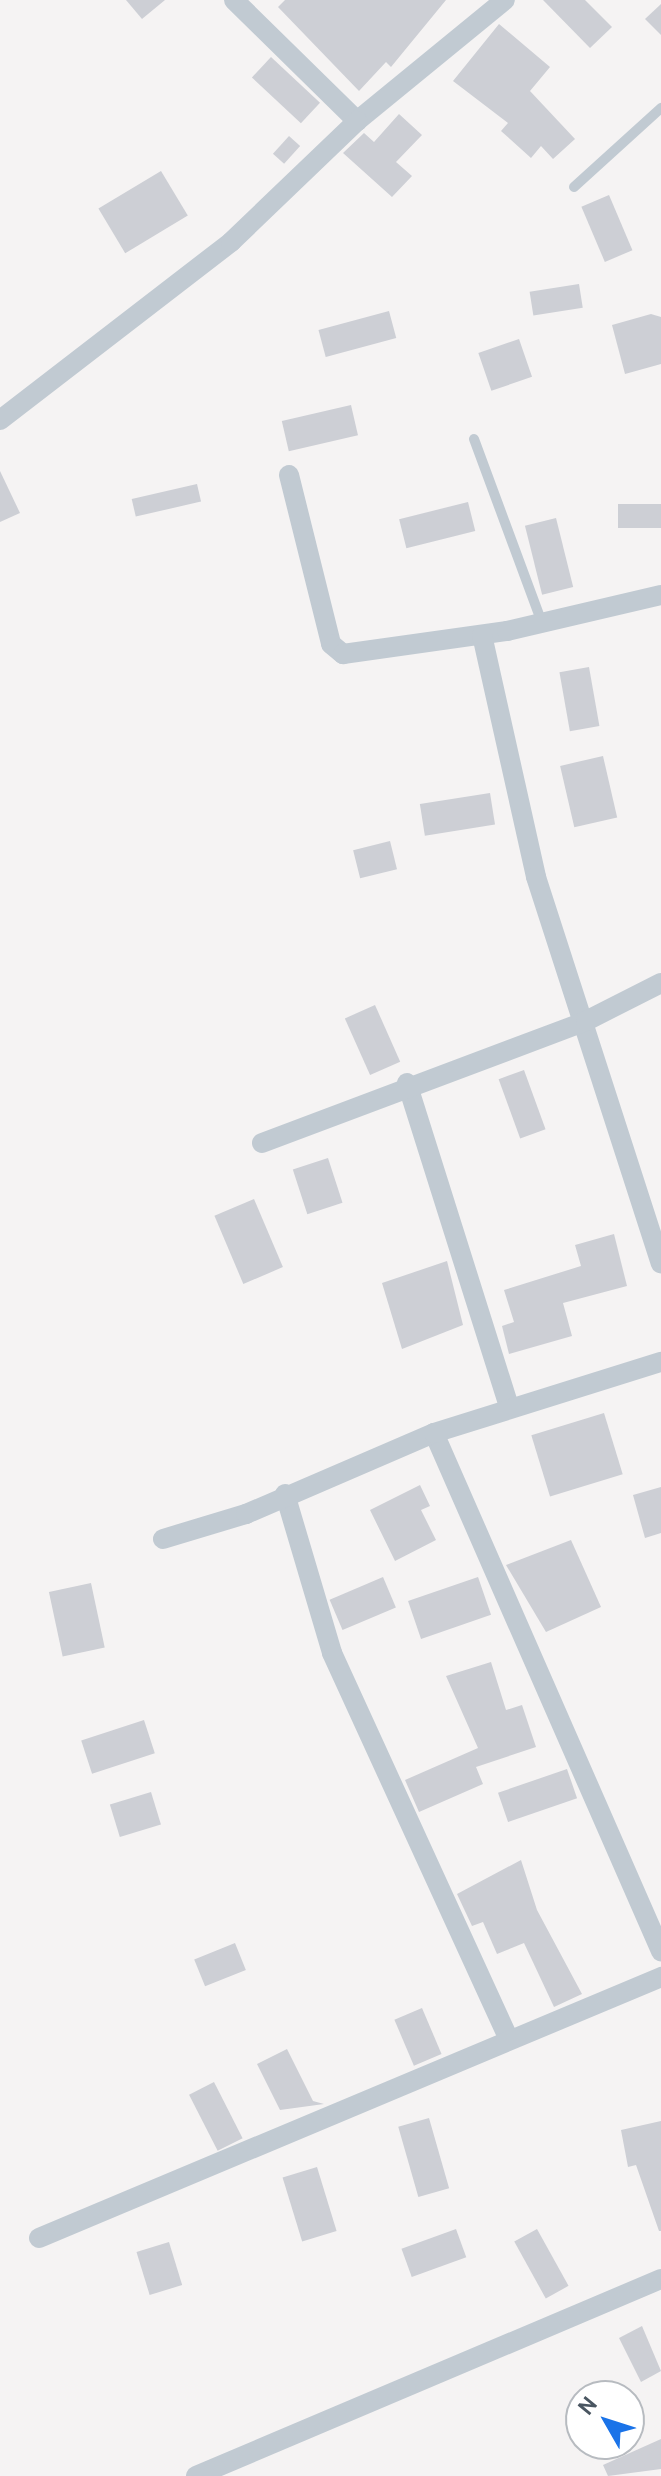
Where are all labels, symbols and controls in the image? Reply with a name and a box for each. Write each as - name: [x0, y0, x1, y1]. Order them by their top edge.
- north arrow: [565, 2380, 645, 2460]
- text: N: [572, 2391, 603, 2420]

